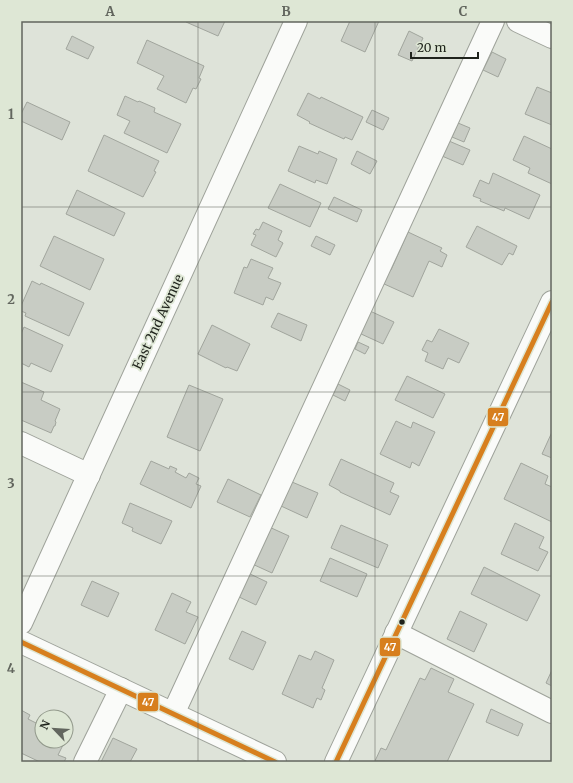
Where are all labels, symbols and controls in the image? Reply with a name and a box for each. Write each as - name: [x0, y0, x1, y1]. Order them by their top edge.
- text: A: [104, 3, 115, 20]
- text: B: [281, 3, 291, 20]
- text: C: [459, 3, 468, 20]
- scale bar: [411, 34, 478, 60]
- text: 20 m: [417, 40, 446, 55]
- text: 1: [8, 106, 14, 123]
- street label: East 2nd Avenue: [129, 272, 188, 372]
- text: 2: [7, 291, 15, 308]
- line badge: 47: [487, 407, 509, 427]
- text: 47: [492, 410, 505, 424]
- text: 3: [7, 475, 15, 492]
- unlabelled marker: [397, 617, 407, 627]
- line badge: 47: [379, 637, 401, 657]
- text: 47: [384, 640, 397, 654]
- text: 4: [7, 660, 16, 677]
- line badge: 47: [137, 692, 159, 712]
- text: 47: [142, 695, 155, 709]
- north arrow: [34, 709, 74, 749]
- text: N: [37, 718, 53, 732]

